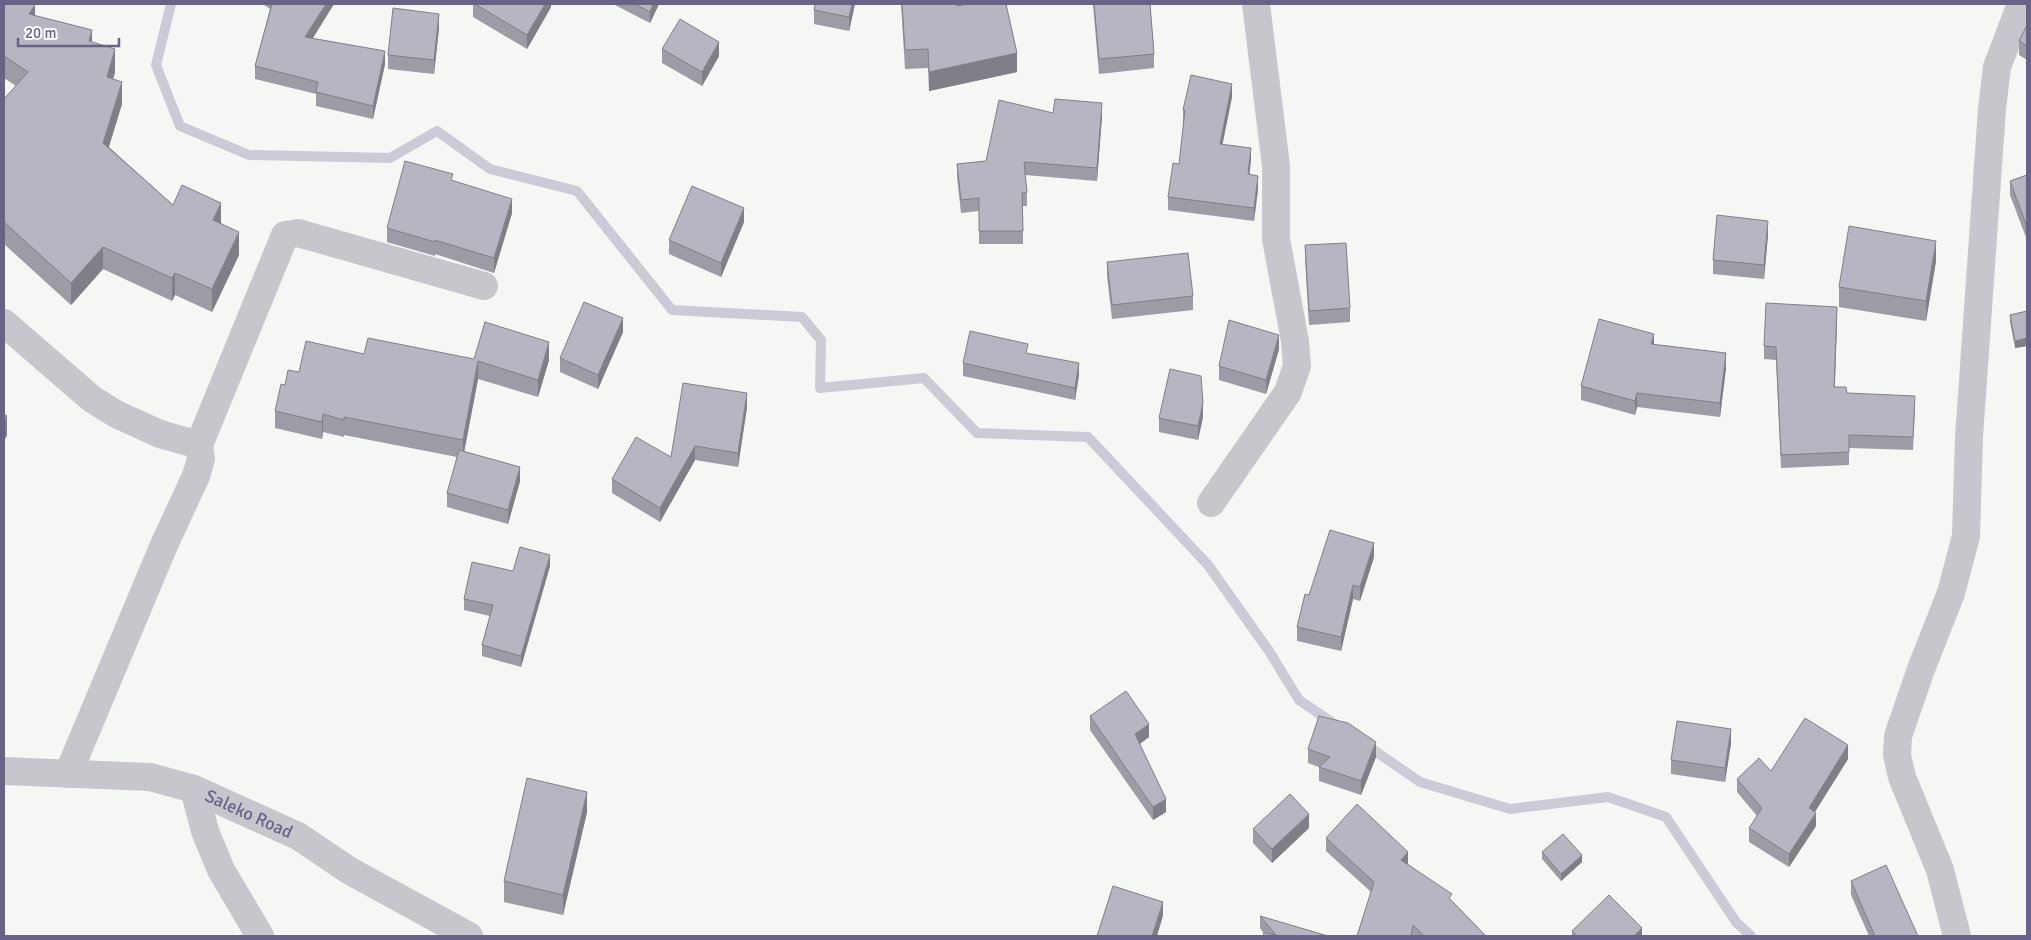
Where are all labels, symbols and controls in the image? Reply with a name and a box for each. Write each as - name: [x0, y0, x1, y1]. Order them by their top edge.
- scale bar: [18, 15, 119, 47]
- text: 20 m: [25, 24, 56, 42]
- street label: Saleko Road: [202, 784, 296, 843]

